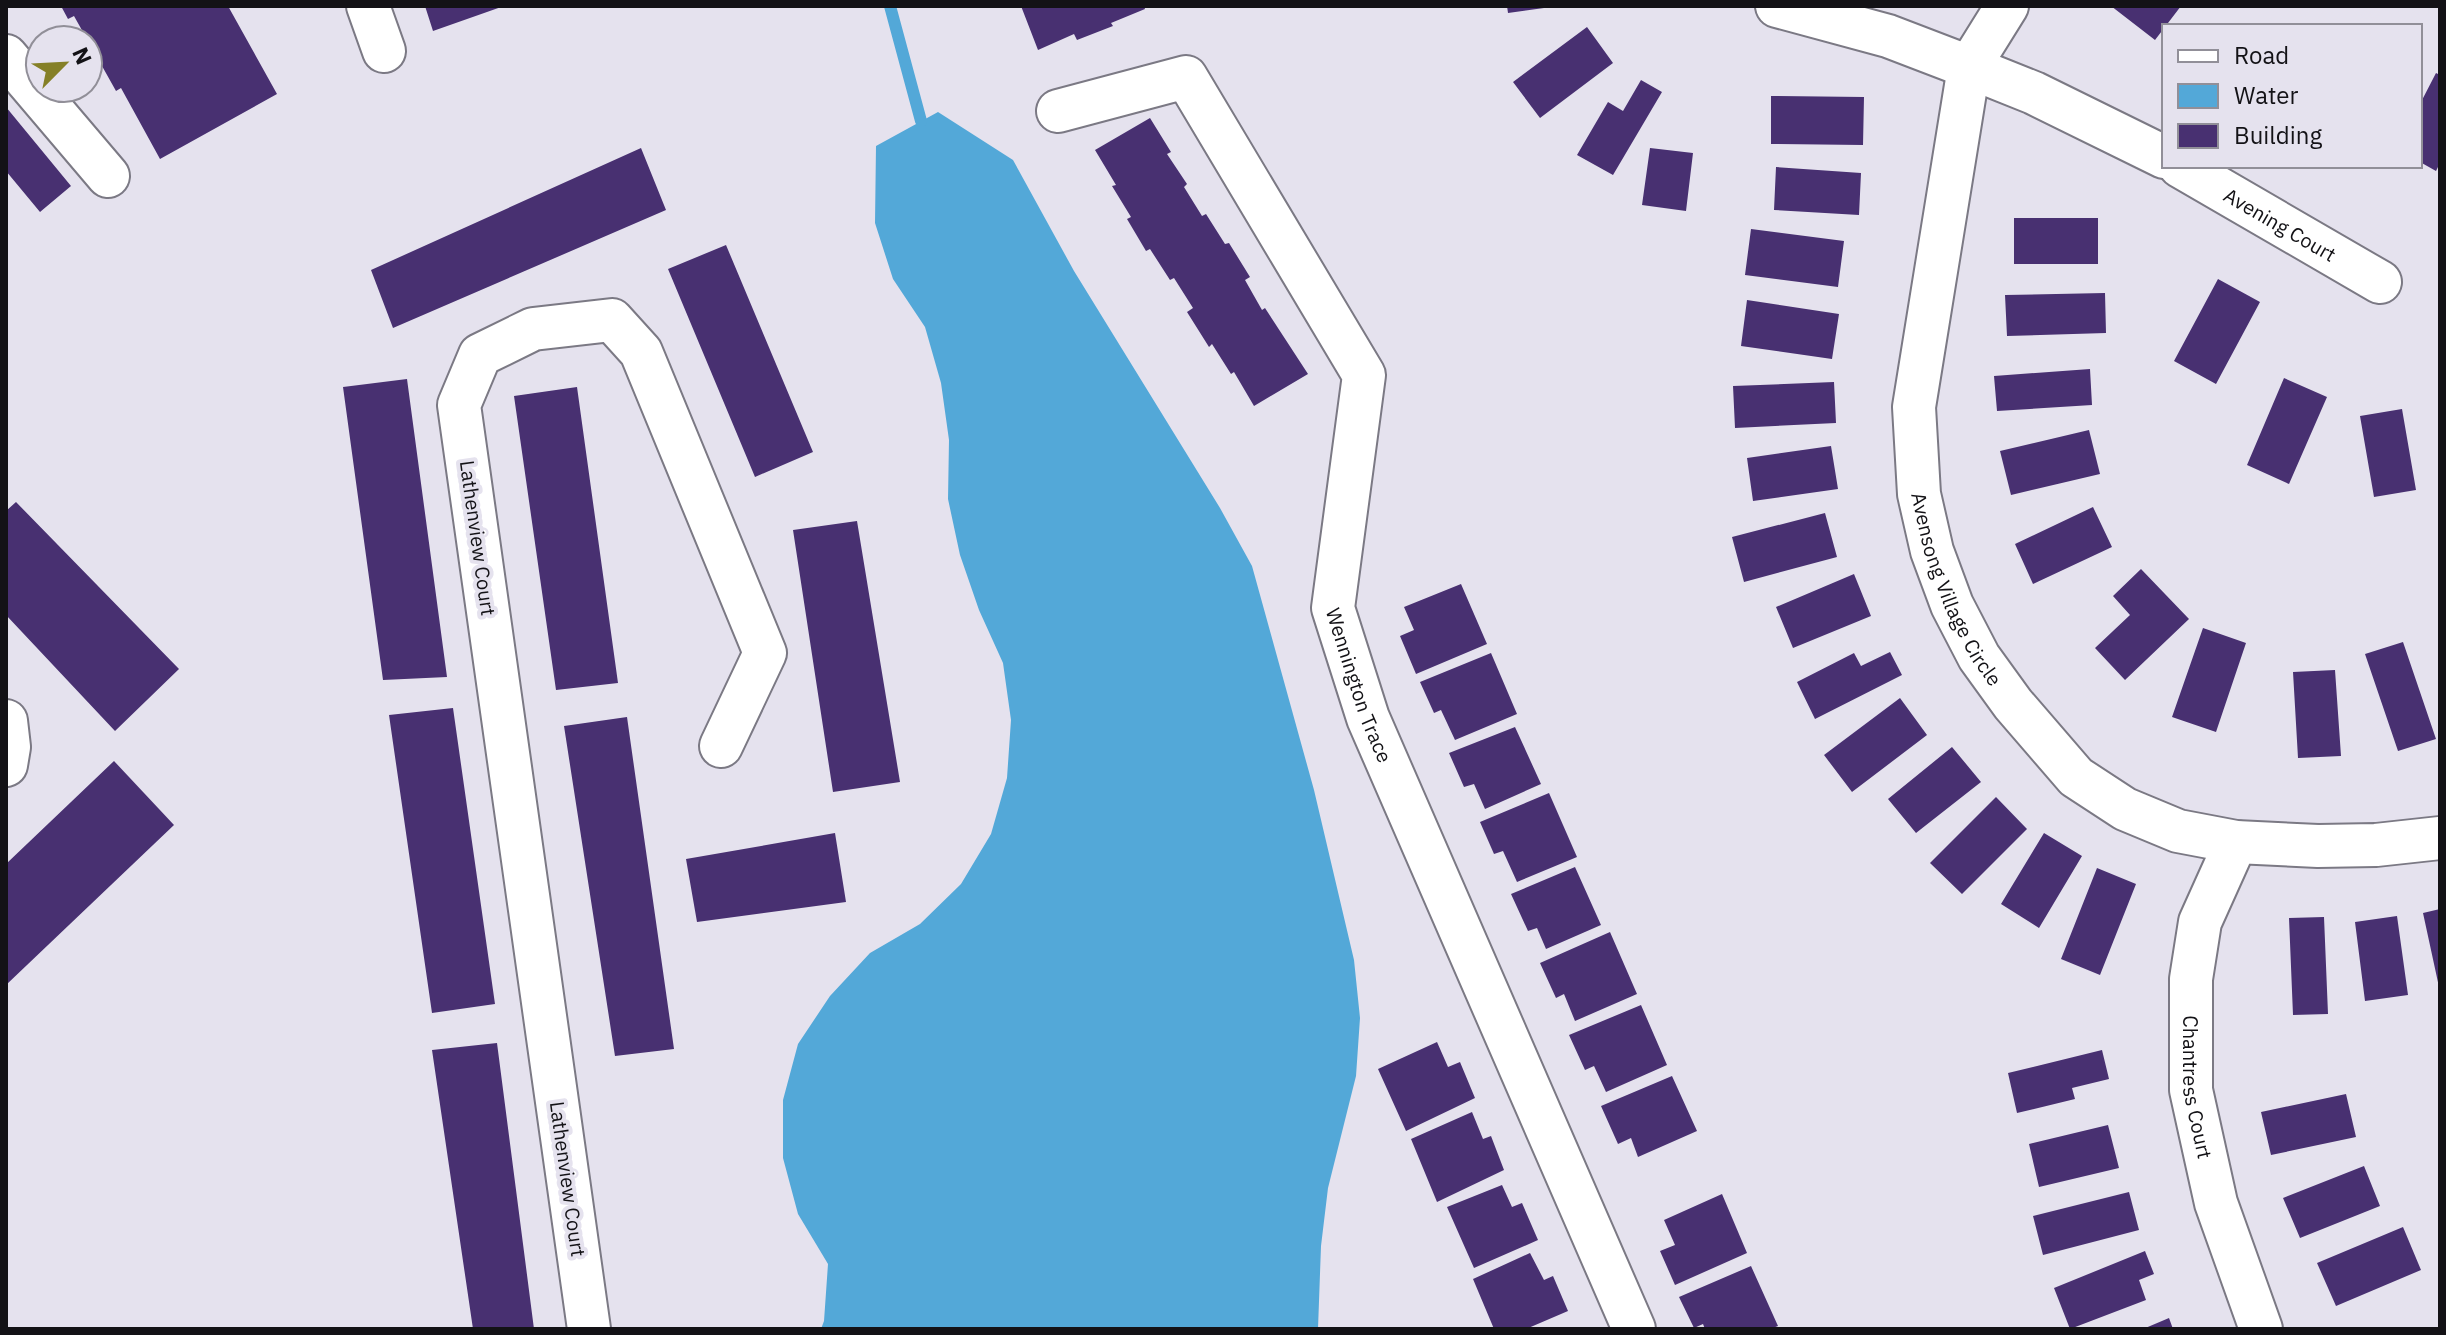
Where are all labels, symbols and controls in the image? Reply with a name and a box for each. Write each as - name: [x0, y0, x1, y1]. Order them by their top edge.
- north arrow: [24, 24, 104, 104]
- legend: [2162, 24, 2422, 168]
- text: Road: [2234, 39, 2289, 71]
- text: N: [66, 42, 99, 69]
- text: Water: [2234, 79, 2298, 111]
- text: Building: [2234, 119, 2322, 151]
- street label: Avening Court: [2219, 181, 2341, 267]
- street label: Lathenview Court: [454, 459, 502, 617]
- street label: Avensong Village Circle: [1906, 490, 2009, 691]
- street label: Wennington Trace: [1320, 604, 1399, 766]
- street label: Chantress Court: [2177, 1015, 2219, 1161]
- street label: Lathenview Court: [544, 1100, 592, 1258]

